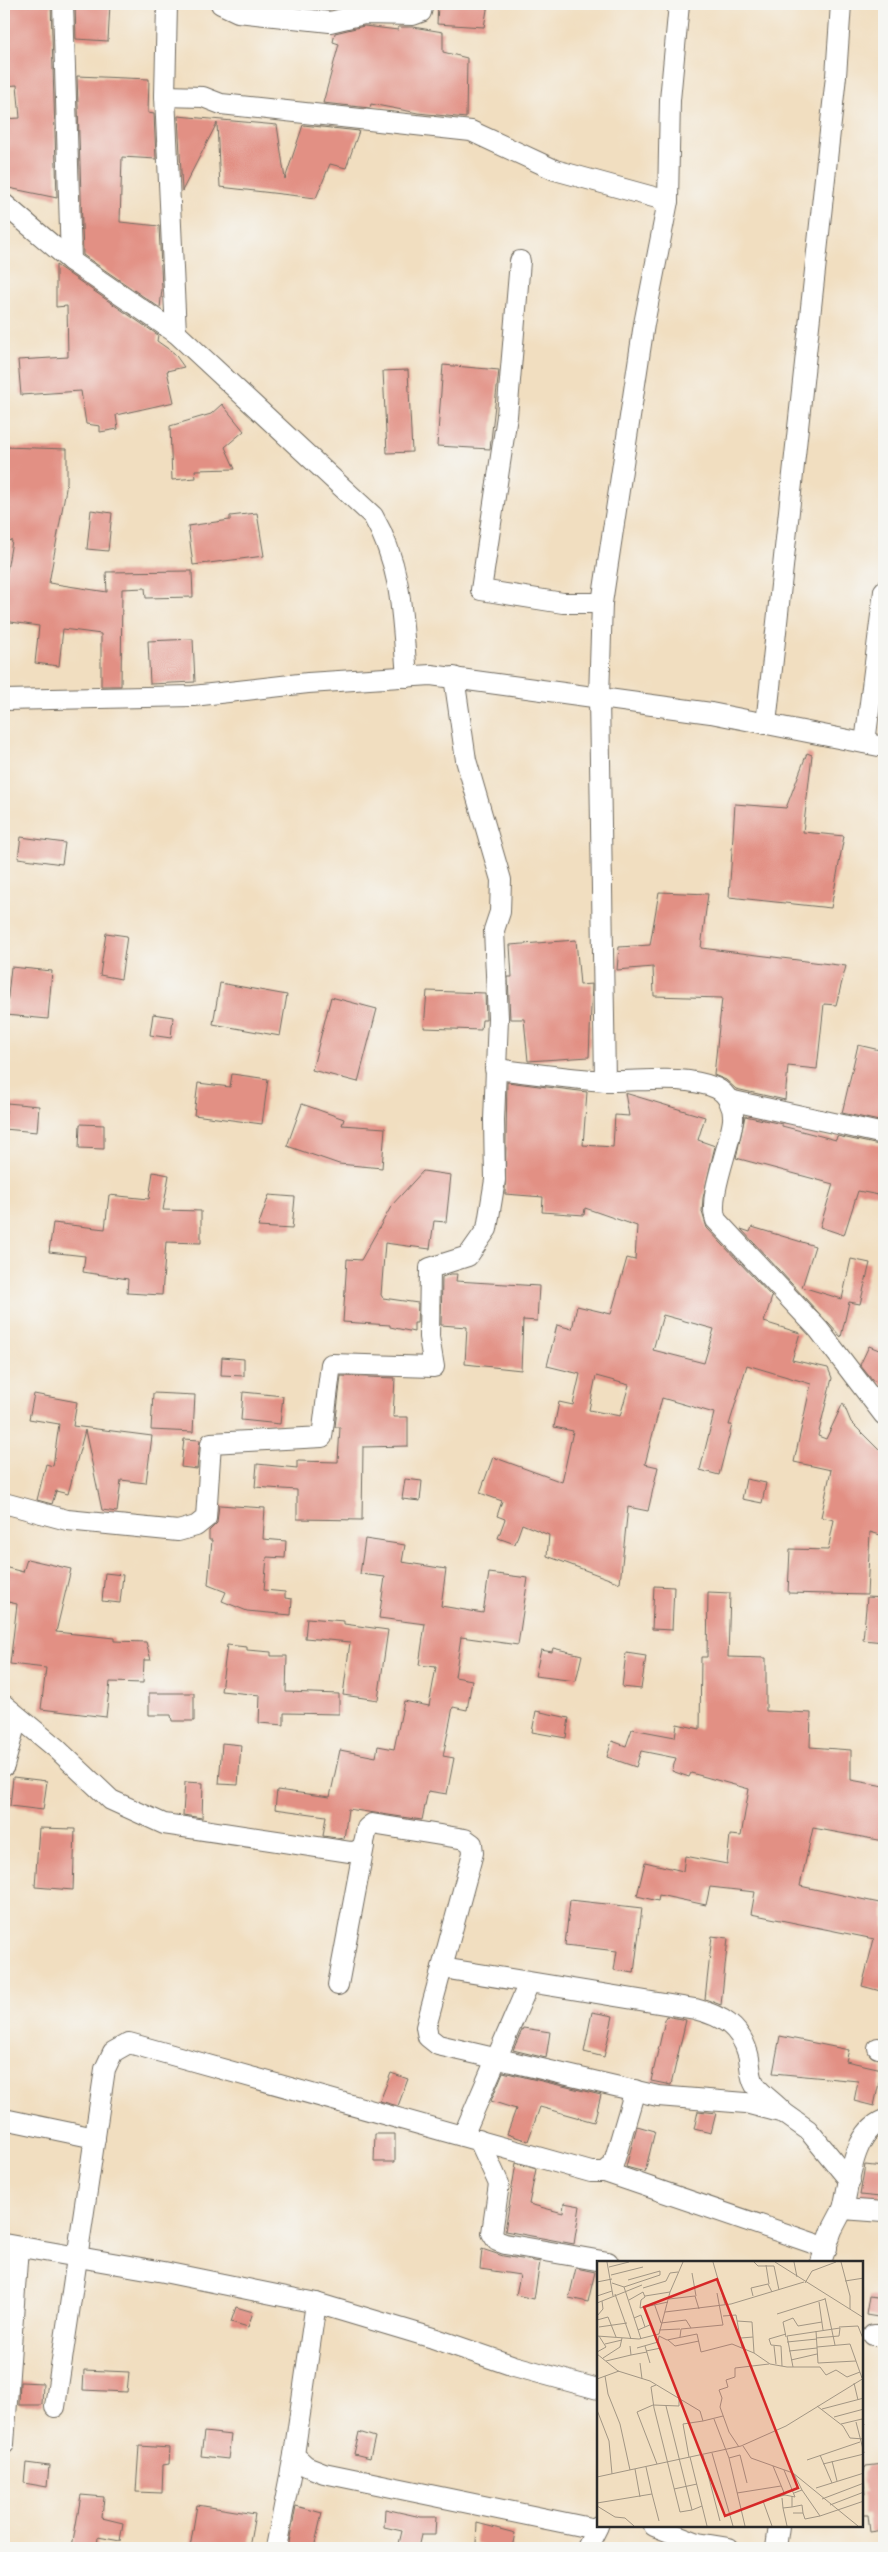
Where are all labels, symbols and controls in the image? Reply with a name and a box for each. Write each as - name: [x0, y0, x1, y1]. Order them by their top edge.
- inset map: [597, 2261, 863, 2527]

